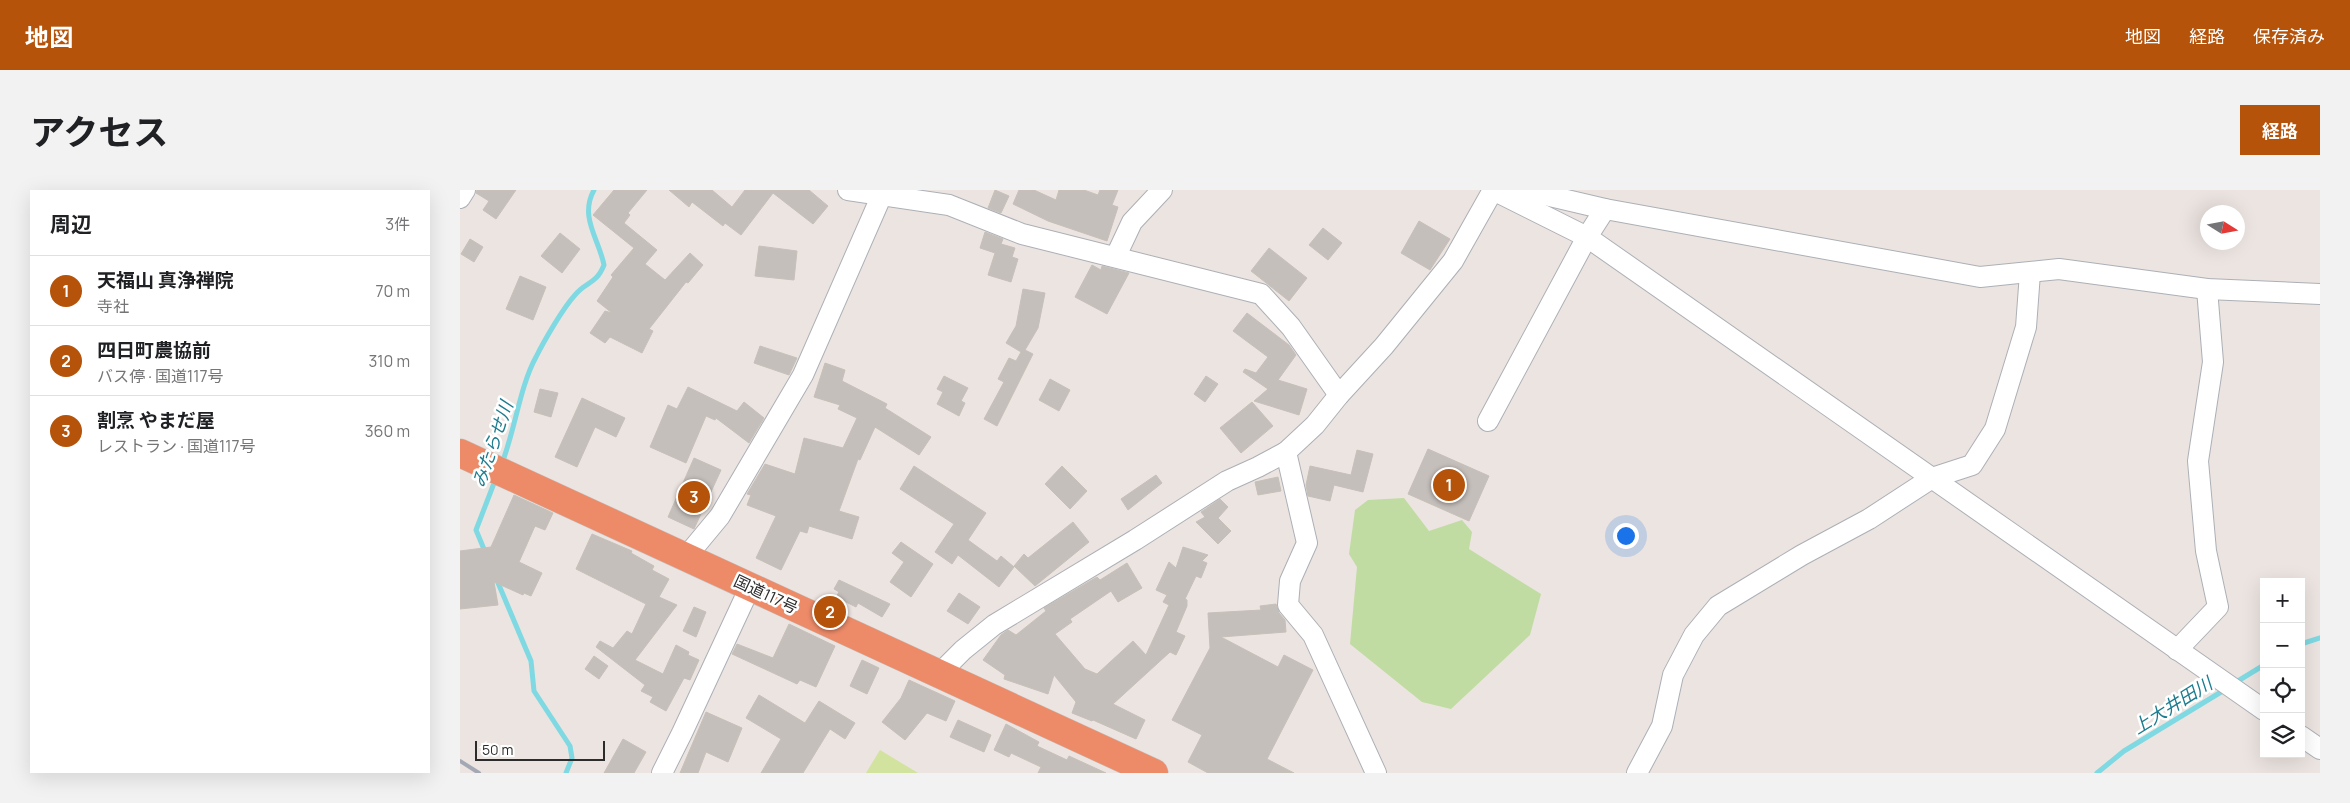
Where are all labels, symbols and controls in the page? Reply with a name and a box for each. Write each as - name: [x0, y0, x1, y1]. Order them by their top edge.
- text: 地図: [25, 20, 73, 53]
- text: 地図: [2125, 24, 2161, 48]
- text: 経路: [2189, 24, 2225, 48]
- text: 保存済み: [2253, 24, 2325, 48]
- button: 経路: [2240, 105, 2320, 155]
- text: アクセス: [30, 108, 168, 156]
- north arrow: [2200, 205, 2245, 250]
- text: 周辺: [50, 210, 92, 238]
- text: 3件: [385, 213, 410, 235]
- text: 天福山 真浄禅院: [97, 267, 234, 293]
- text: 1: [62, 280, 70, 302]
- text: 70 m: [375, 280, 410, 302]
- text: 寺社: [97, 295, 129, 317]
- text: 四日町農協前: [97, 337, 211, 363]
- text: 2: [61, 350, 71, 372]
- text: 310 m: [368, 350, 410, 372]
- text: バス停 · 国道117号: [97, 365, 224, 387]
- water label: みたらせ川: [466, 396, 519, 490]
- text: 割烹 やまだ屋: [97, 407, 215, 433]
- text: 3: [61, 420, 71, 442]
- text: 360 m: [365, 420, 410, 442]
- text: レストラン · 国道117号: [97, 435, 256, 457]
- pin: 1: [1433, 466, 1465, 504]
- pin: 3: [678, 478, 710, 516]
- your location: [1613, 523, 1639, 549]
- street label: 国道117号: [730, 570, 802, 618]
- map controls: [2260, 578, 2305, 758]
- button: +: [2260, 578, 2305, 623]
- pin: 2: [814, 593, 846, 631]
- button: −: [2260, 623, 2305, 668]
- button: locate: [2260, 668, 2305, 713]
- water label: 上大井田川: [2127, 670, 2218, 739]
- button: layers: [2260, 713, 2305, 758]
- scale bar: [475, 738, 605, 761]
- text: 50 m: [482, 740, 513, 759]

